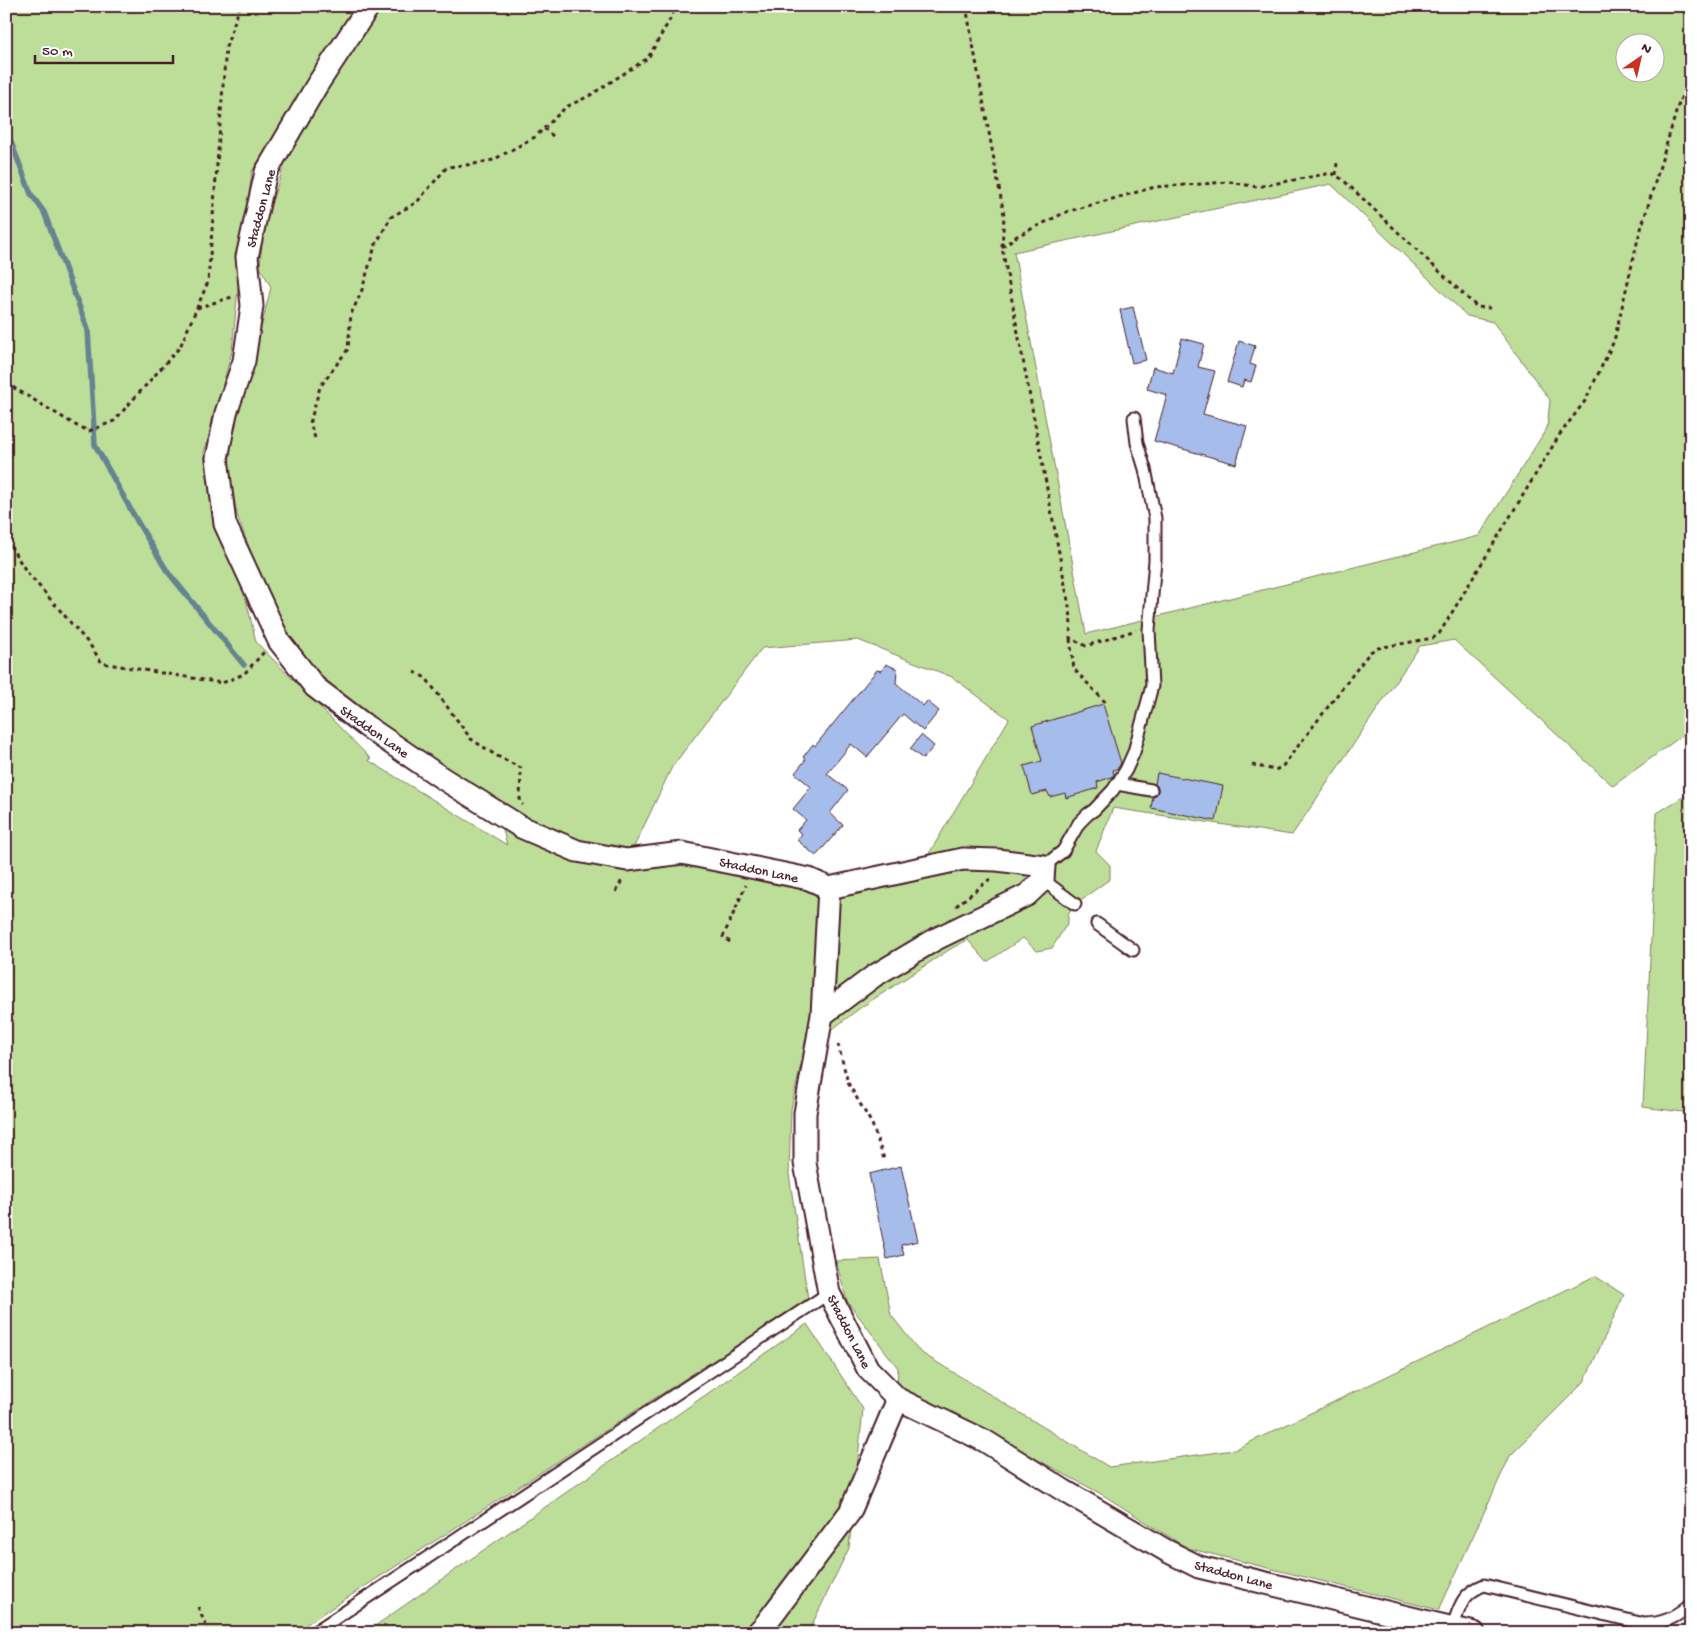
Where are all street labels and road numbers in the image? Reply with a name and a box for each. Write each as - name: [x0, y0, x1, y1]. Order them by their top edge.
- street label: Staddon Lane: [244, 167, 281, 250]
- street label: Staddon Lane: [336, 703, 412, 764]
- street label: Staddon Lane: [717, 855, 800, 888]
- street label: Staddon Lane: [822, 1292, 874, 1372]
- street label: Staddon Lane: [1192, 1558, 1275, 1595]

